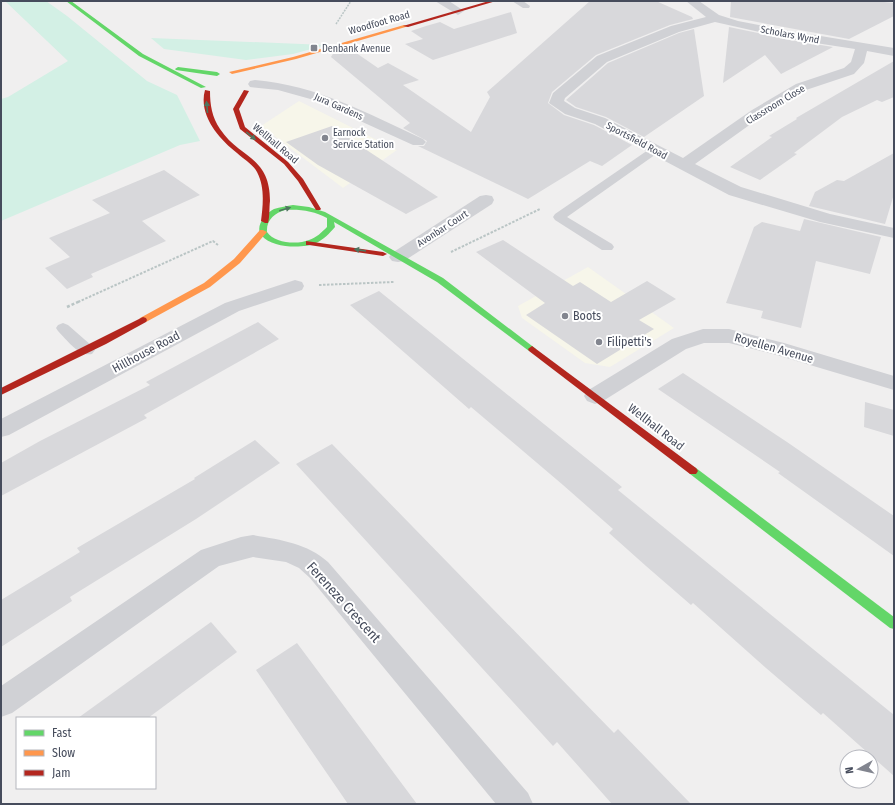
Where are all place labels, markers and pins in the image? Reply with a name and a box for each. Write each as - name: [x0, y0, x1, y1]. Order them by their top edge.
- marker: Denbank Avenue: [309, 43, 319, 53]
- place label: Denbank Avenue: [322, 43, 391, 55]
- place label: Earnock Service Station: [333, 127, 394, 151]
- marker: Earnock Service Station: [320, 133, 330, 143]
- place label: Boots: [573, 309, 601, 323]
- marker: Boots: [560, 311, 570, 321]
- place label: Filipetti's: [607, 335, 652, 349]
- marker: Filipetti's: [594, 337, 604, 347]

